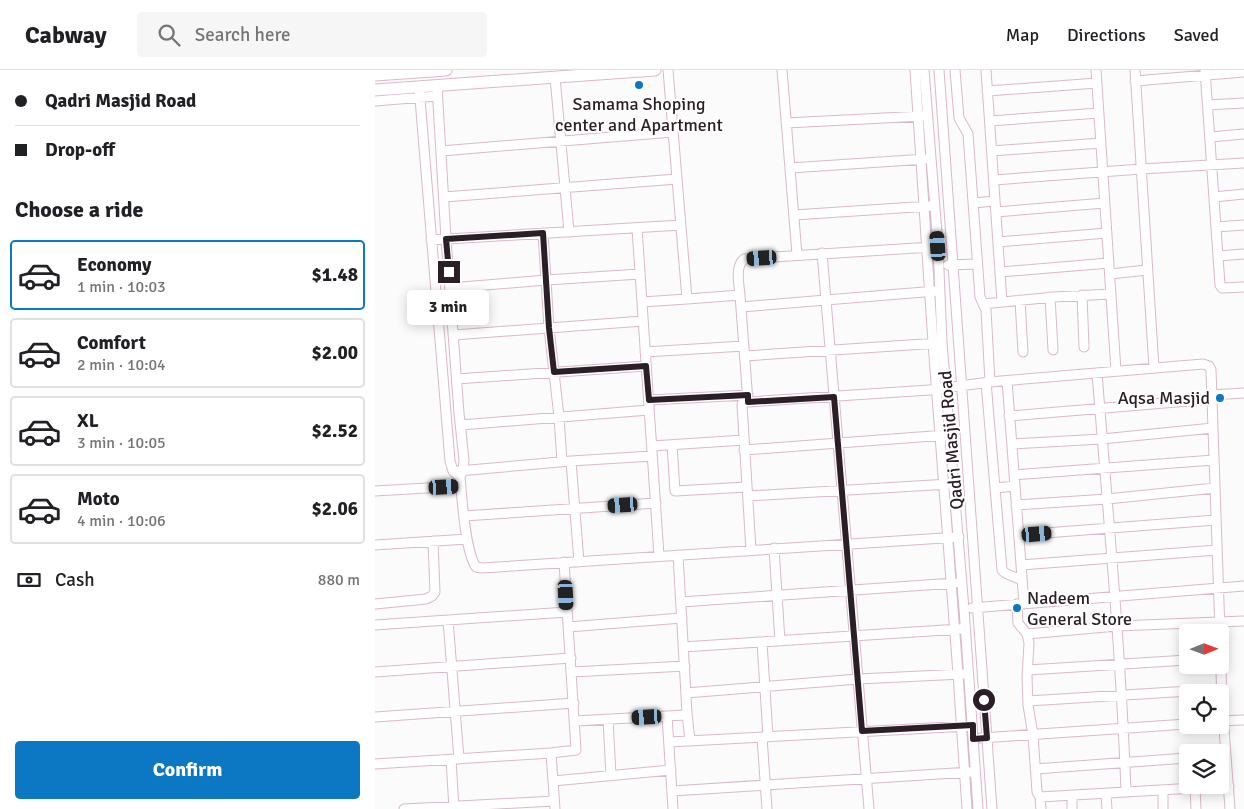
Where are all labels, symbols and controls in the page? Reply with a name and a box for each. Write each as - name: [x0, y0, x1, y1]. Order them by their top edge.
- search box: [137, 12, 487, 57]
- text: Cabway: [25, 20, 107, 50]
- icon: search: [155, 21, 183, 49]
- text: Search here: [195, 23, 291, 47]
- text: Map: [1006, 24, 1039, 46]
- text: Directions: [1067, 24, 1146, 46]
- text: Saved: [1174, 24, 1219, 46]
- marker: Samama Shoping center and Apartment: [633, 79, 645, 91]
- text: Qadri Masjid Road: [45, 89, 196, 113]
- place label: Samama Shoping center and Apartment: [555, 93, 723, 136]
- text: Drop-off: [45, 138, 115, 162]
- text: Choose a ride: [15, 196, 143, 223]
- car: [929, 231, 946, 261]
- car: [746, 249, 777, 267]
- icon: car: [17, 253, 62, 298]
- text: Economy: [77, 253, 151, 277]
- route end: [438, 261, 460, 283]
- text: $1.48: [312, 263, 358, 287]
- text: 1 min · 10:03: [77, 277, 166, 297]
- callout: 3 min: [408, 290, 490, 324]
- text: 3 min: [429, 297, 467, 317]
- icon: car: [17, 331, 62, 376]
- text: Comfort: [77, 331, 146, 355]
- text: $2.00: [312, 341, 358, 365]
- text: 2 min · 10:04: [77, 355, 166, 375]
- street label: Qadri Masjid Road: [934, 370, 968, 510]
- place label: Aqsa Masjid: [1118, 387, 1210, 409]
- marker: Aqsa Masjid: [1214, 392, 1226, 404]
- icon: car: [17, 409, 62, 454]
- text: XL: [77, 409, 99, 433]
- text: $2.52: [312, 419, 358, 443]
- text: 3 min · 10:05: [77, 433, 166, 453]
- car: [428, 479, 459, 495]
- icon: car: [17, 487, 62, 532]
- text: Moto: [77, 487, 120, 511]
- car: [607, 496, 638, 514]
- text: $2.06: [312, 497, 358, 521]
- text: 4 min · 10:06: [77, 511, 166, 531]
- car: [1021, 525, 1052, 543]
- icon: cash: [15, 566, 43, 594]
- text: Cash: [55, 568, 95, 592]
- text: 880 m: [318, 570, 360, 590]
- car: [557, 580, 574, 610]
- place label: Nadeem General Store: [1027, 587, 1132, 630]
- marker: Nadeem General Store: [1011, 602, 1023, 614]
- north arrow: [1179, 624, 1229, 674]
- map controls: [1179, 624, 1229, 794]
- button: locate: [1179, 684, 1229, 734]
- route start: [973, 689, 995, 711]
- car: [631, 709, 662, 725]
- button: Confirm: [15, 741, 360, 799]
- button: layers: [1179, 744, 1229, 794]

